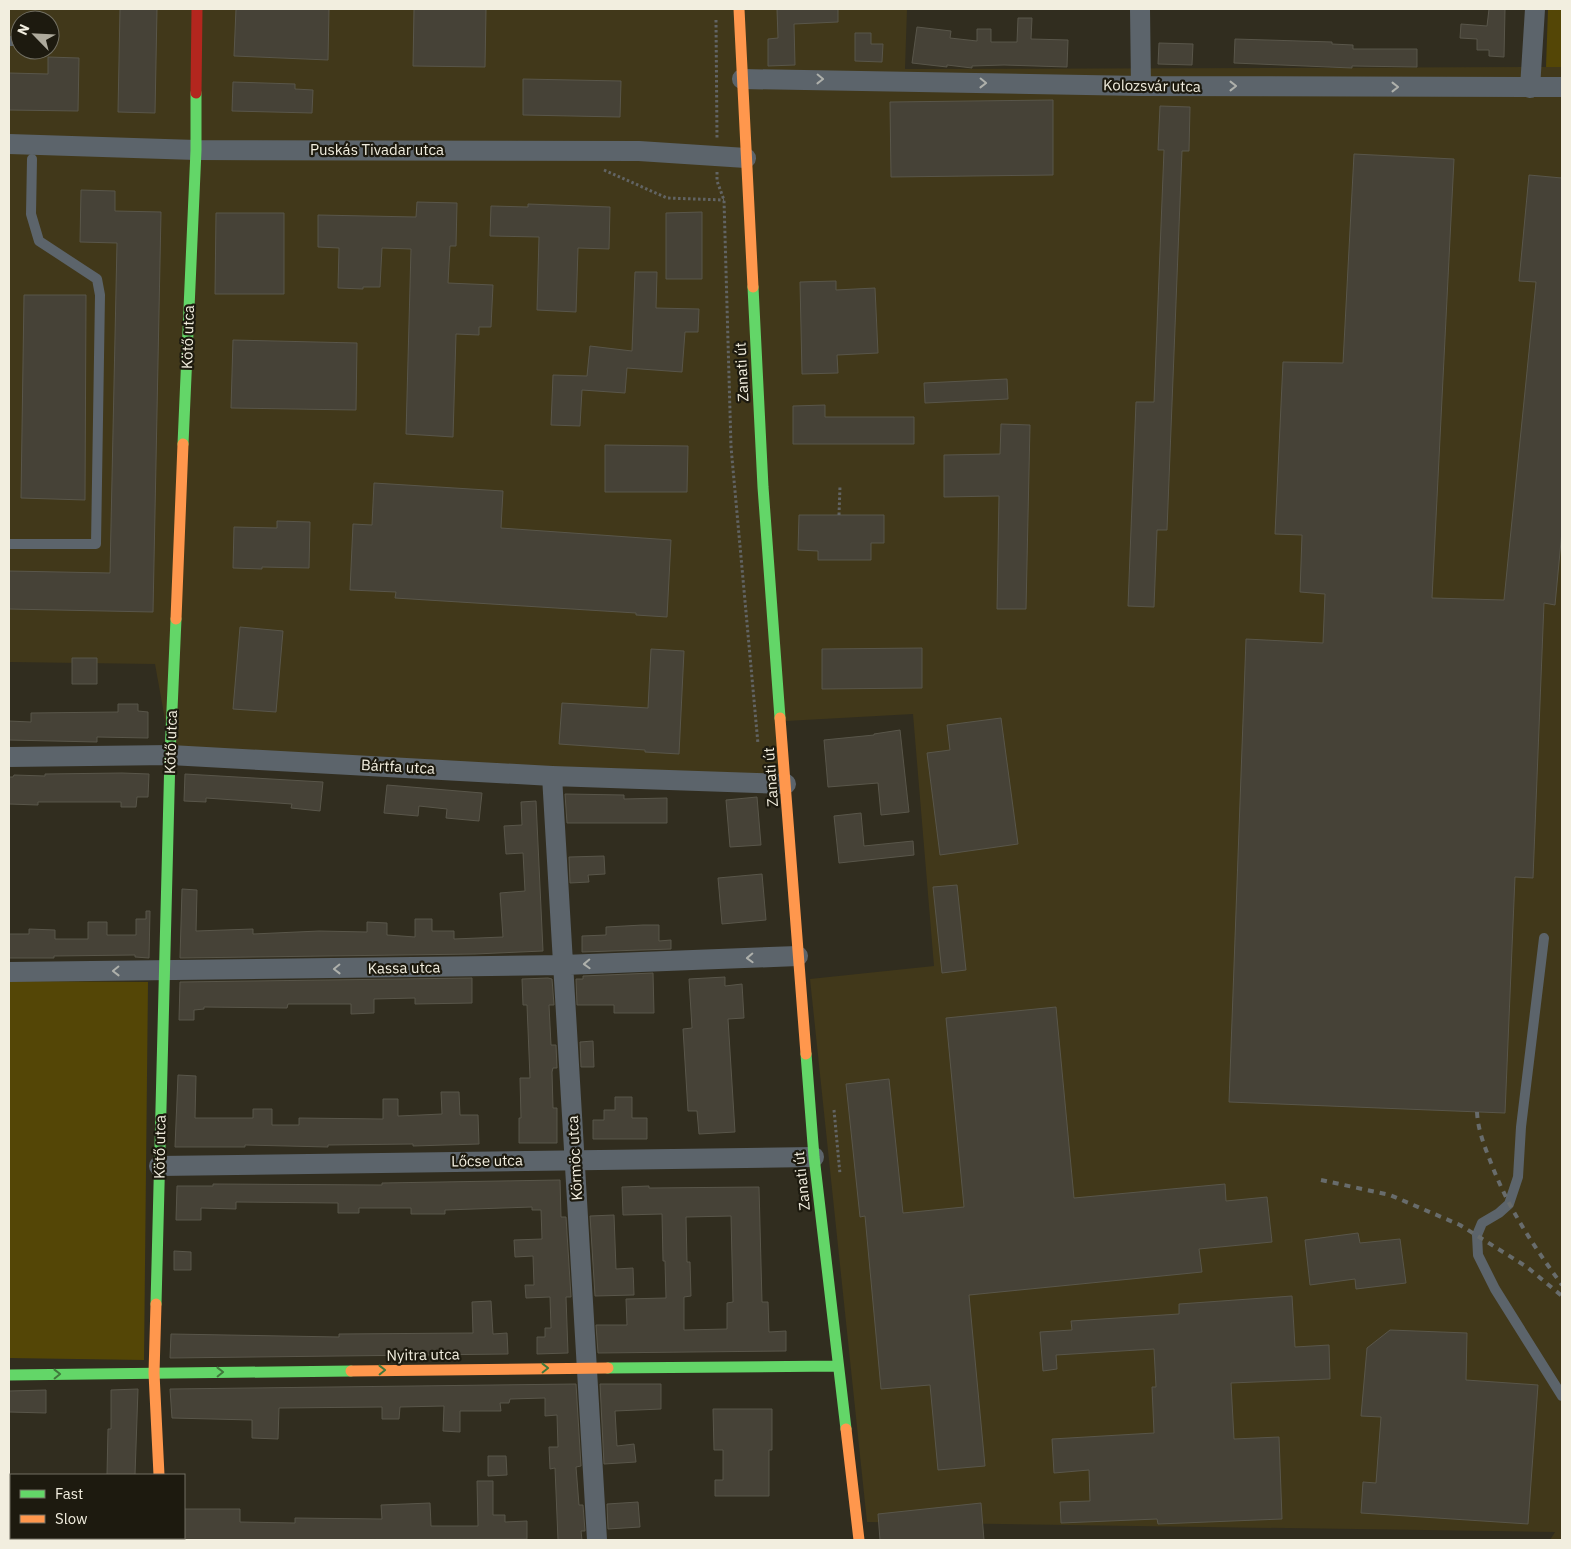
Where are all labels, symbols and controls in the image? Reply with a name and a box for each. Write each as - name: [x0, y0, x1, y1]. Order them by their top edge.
- north arrow: [10, 10, 60, 60]
- text: N: [13, 21, 33, 38]
- one-way arrow: [816, 74, 824, 84]
- street label: Kolozsvár utca: [1103, 75, 1201, 96]
- one-way arrow: [979, 77, 987, 88]
- one-way arrow: [1229, 81, 1237, 91]
- one-way arrow: [1392, 82, 1399, 92]
- street label: Puskás Tivadar utca: [310, 140, 444, 159]
- street label: Kötő utca: [177, 305, 198, 369]
- street label: Zanati út: [730, 342, 753, 402]
- street label: Kötő utca: [160, 710, 181, 774]
- street label: Zanati út: [759, 747, 782, 807]
- street label: Bártfa utca: [360, 755, 436, 778]
- one-way arrow: [745, 953, 753, 964]
- street label: Kassa utca: [368, 957, 440, 978]
- one-way arrow: [583, 959, 591, 970]
- one-way arrow: [333, 963, 341, 974]
- one-way arrow: [111, 966, 119, 976]
- street label: Kötő utca: [149, 1115, 170, 1179]
- street label: Körmöc utca: [563, 1115, 586, 1201]
- street label: Lőcse utca: [451, 1150, 523, 1171]
- street label: Zanati út: [789, 1150, 814, 1212]
- street label: Nyitra utca: [386, 1344, 460, 1365]
- one-way arrow: [542, 1363, 549, 1373]
- one-way arrow: [379, 1365, 387, 1375]
- one-way arrow: [216, 1367, 224, 1377]
- one-way arrow: [54, 1369, 62, 1379]
- legend: [10, 1474, 185, 1539]
- text: Fast: [55, 1484, 83, 1503]
- text: Slow: [55, 1509, 88, 1528]

